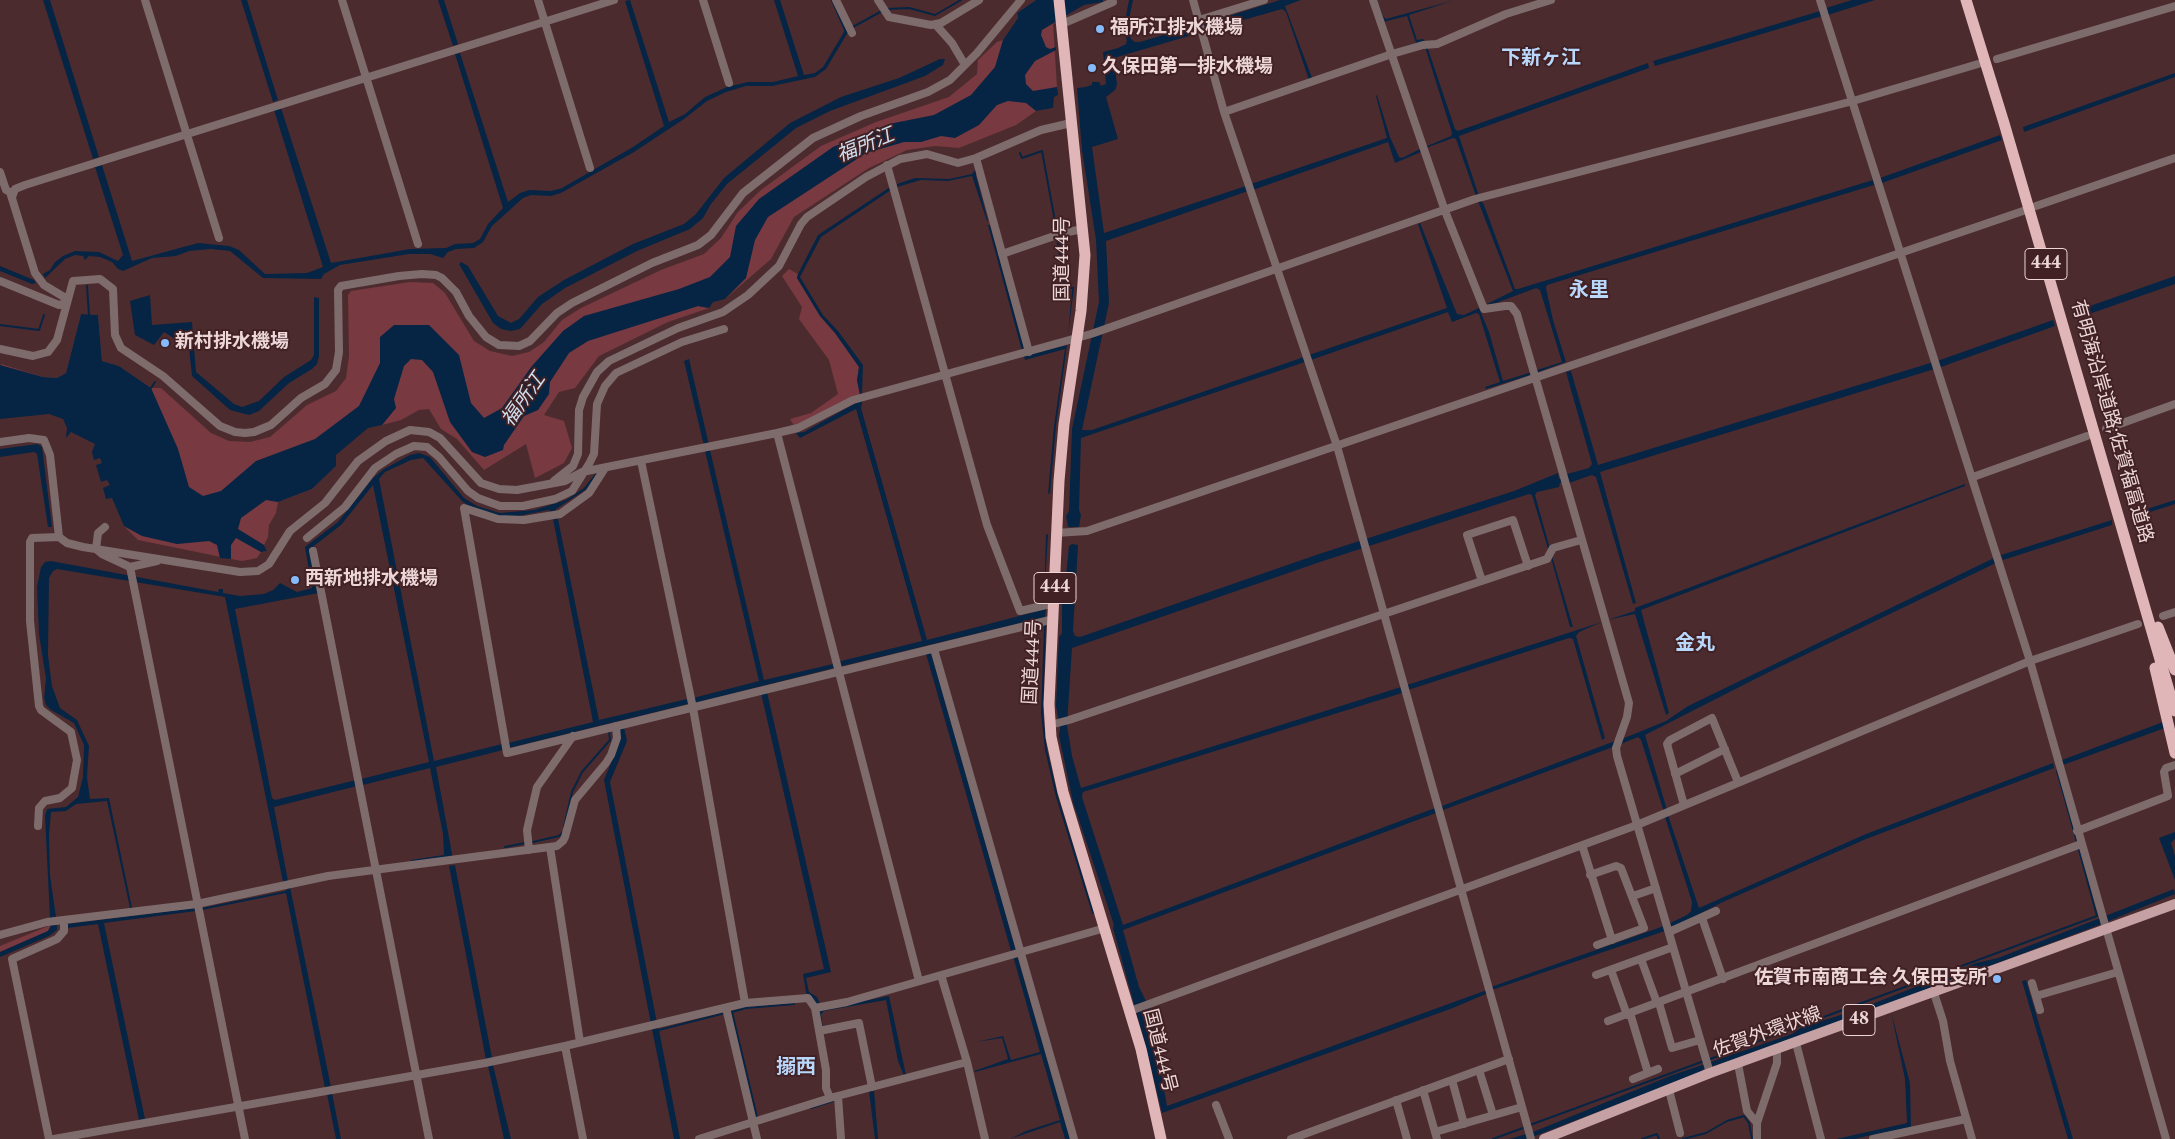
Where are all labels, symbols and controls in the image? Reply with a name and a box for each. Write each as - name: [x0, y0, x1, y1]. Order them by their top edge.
- place label: 福所江排水機場: [1110, 18, 1243, 40]
- marker: 福所江排水機場: [1094, 23, 1106, 35]
- district label: 下新ヶ江: [1501, 48, 1581, 72]
- place label: 久保田第一排水機場: [1102, 57, 1273, 79]
- marker: 久保田第一排水機場: [1086, 62, 1098, 74]
- water label: 福所江: [834, 125, 898, 169]
- street label: 国道444号: [1053, 216, 1075, 302]
- road number: 444: [2025, 248, 2067, 280]
- district label: 永里: [1569, 280, 1609, 304]
- street label: 有明海沿岸道路;佐賀福富道路: [2064, 298, 2156, 546]
- place label: 新村排水機場: [175, 332, 289, 354]
- marker: 新村排水機場: [159, 337, 171, 349]
- water label: 福所江: [498, 370, 552, 432]
- place label: 西新地排水機場: [305, 569, 438, 591]
- road number: 444: [1034, 572, 1076, 604]
- marker: 西新地排水機場: [289, 574, 301, 586]
- street label: 国道444号: [1020, 619, 1048, 705]
- district label: 金丸: [1675, 633, 1715, 657]
- place label: 佐賀市南商工会 久保田支所: [1754, 968, 1987, 990]
- marker: 佐賀市南商工会 久保田支所: [1991, 973, 2003, 985]
- street label: 佐賀外環状線: [1711, 1004, 1825, 1064]
- road number: 48: [1843, 1004, 1875, 1036]
- street label: 国道444号: [1137, 1007, 1179, 1095]
- district label: 搦西: [776, 1057, 816, 1081]

